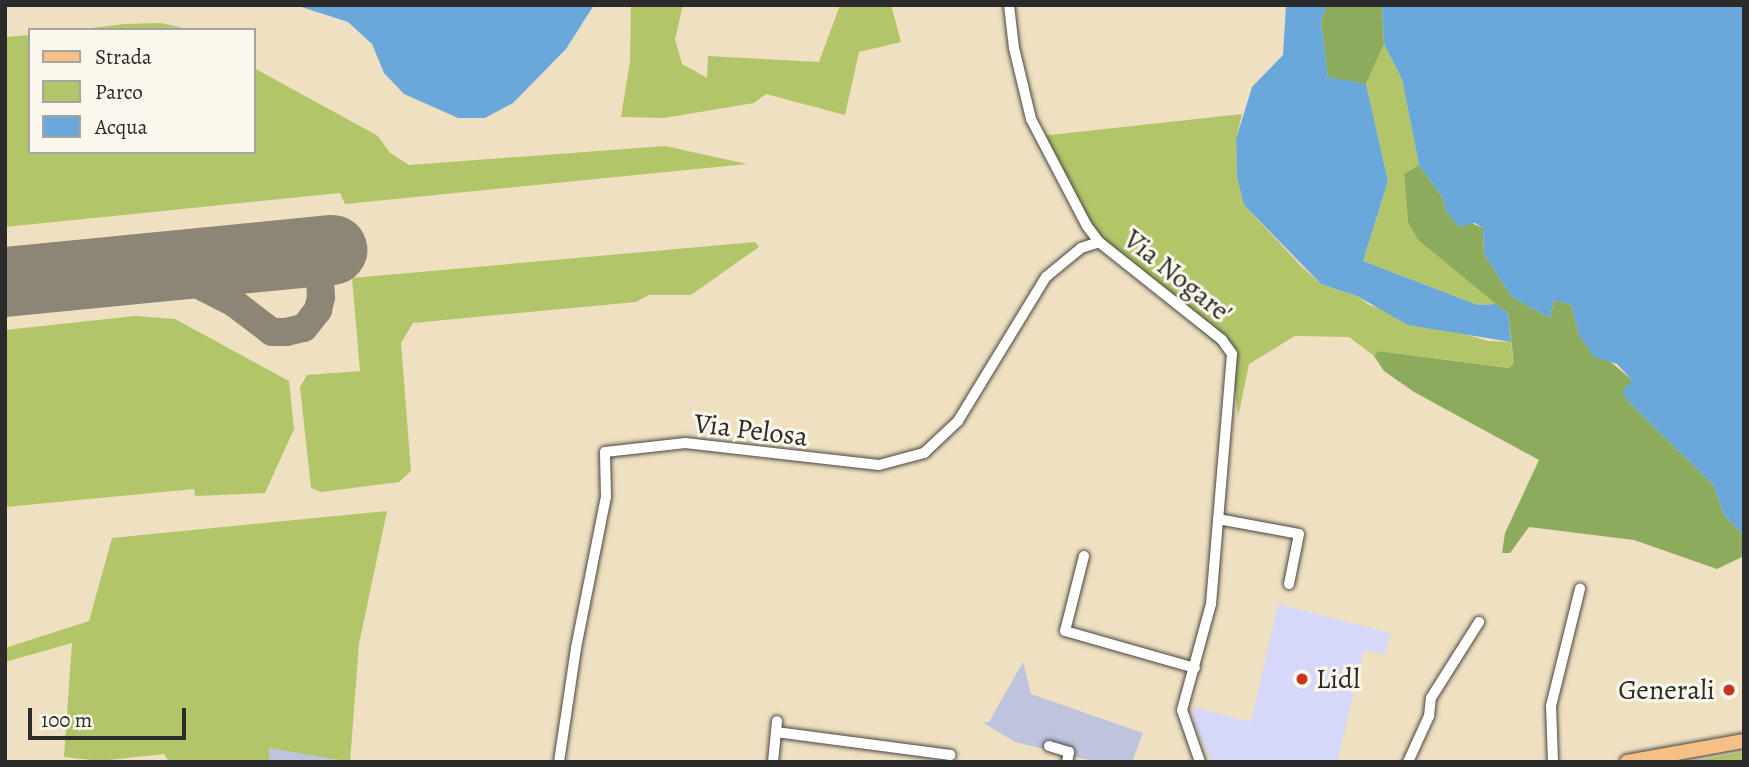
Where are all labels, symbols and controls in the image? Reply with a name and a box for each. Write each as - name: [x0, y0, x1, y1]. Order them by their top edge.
- legend: [28, 28, 256, 154]
- text: Strada: [95, 43, 152, 71]
- text: Parco: [95, 78, 143, 106]
- text: Acqua: [95, 113, 148, 141]
- street label: Via Nogare': [1117, 222, 1239, 330]
- street label: Via Pelosa: [692, 406, 810, 454]
- place label: Lidl: [1316, 662, 1360, 696]
- marker: Lidl: [1294, 671, 1310, 687]
- place label: Generali: [1618, 673, 1715, 707]
- marker: Generali: [1721, 682, 1737, 698]
- scale bar: [32, 694, 189, 738]
- text: 100 m: [41, 706, 92, 734]

